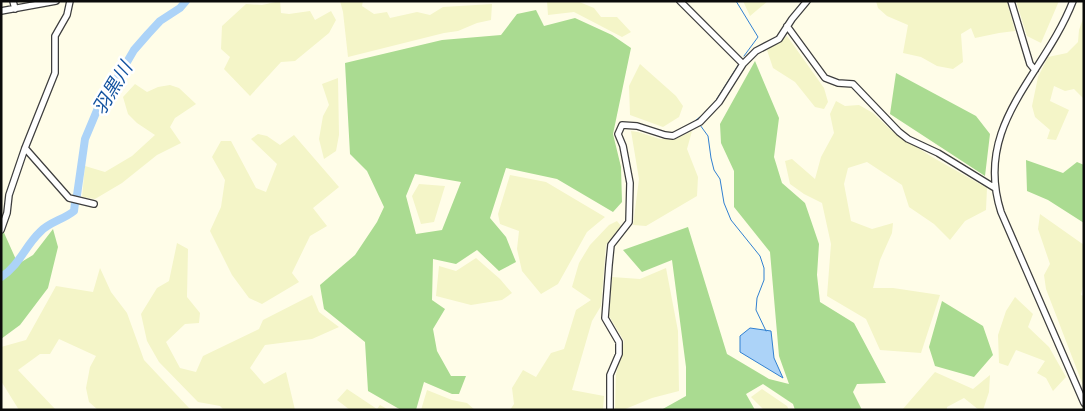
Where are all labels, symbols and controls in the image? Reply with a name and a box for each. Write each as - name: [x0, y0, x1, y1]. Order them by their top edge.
- water label: 羽黒川: [87, 56, 138, 119]

